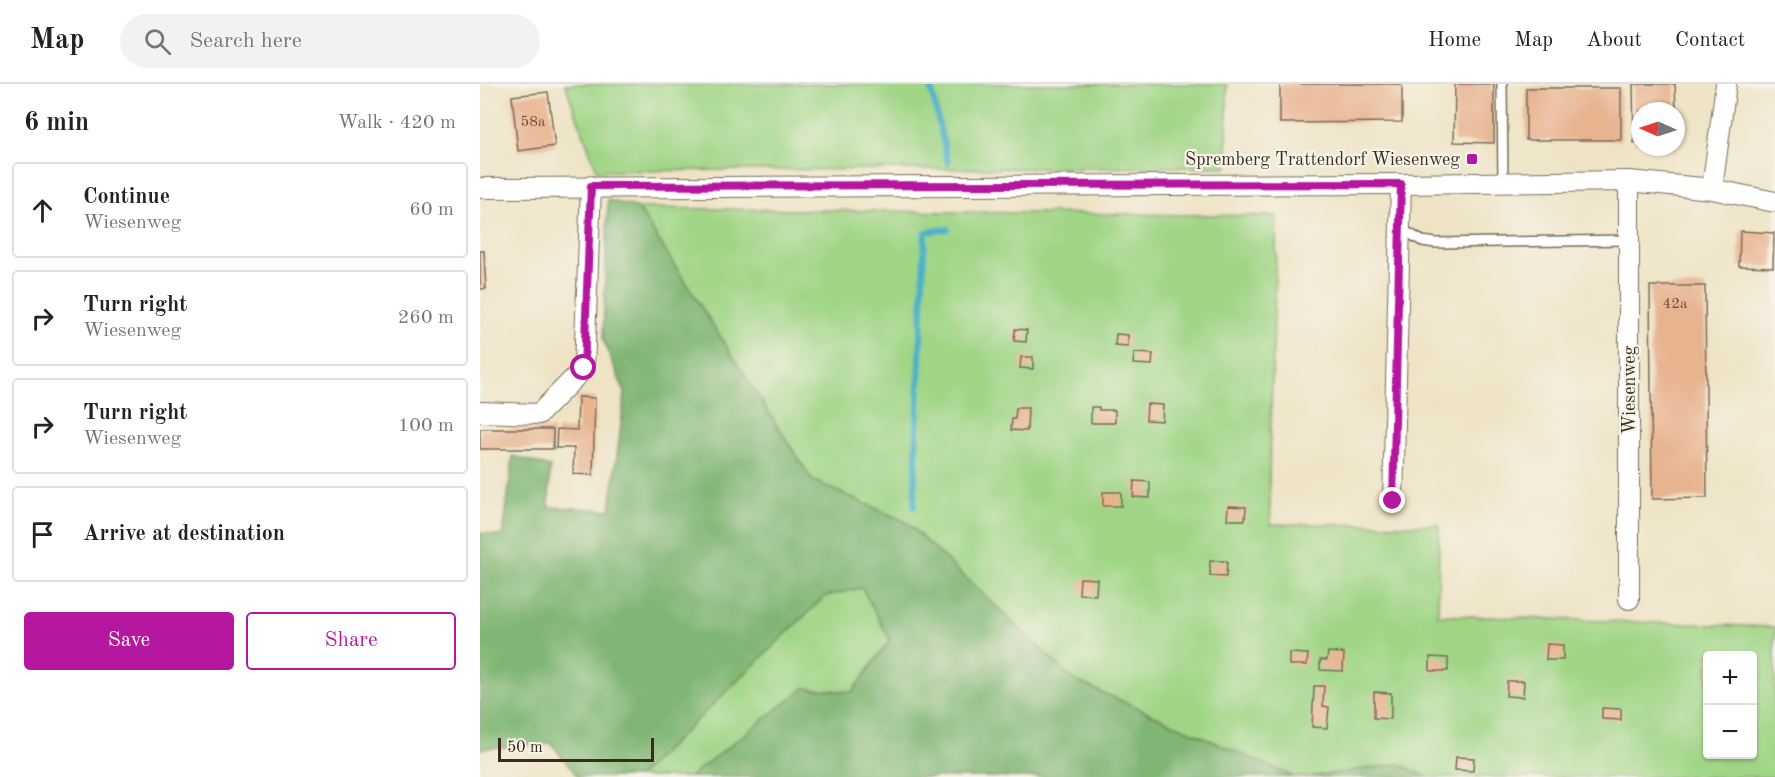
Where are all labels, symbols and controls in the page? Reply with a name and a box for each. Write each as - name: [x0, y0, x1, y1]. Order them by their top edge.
- search box: [120, 14, 540, 68]
- icon: search: [141, 25, 174, 58]
- text: Map: [30, 27, 84, 55]
- text: Search here: [189, 30, 302, 52]
- text: Home: [1428, 30, 1481, 51]
- text: Map: [1514, 30, 1553, 51]
- text: About: [1586, 30, 1642, 51]
- text: Contact: [1675, 30, 1745, 51]
- north arrow: [1631, 102, 1685, 156]
- text: 6 min: [24, 110, 89, 136]
- text: Walk · 420 m: [337, 113, 456, 133]
- house number: 58a: [521, 115, 546, 130]
- place label: Spremberg Trattendorf Wiesenweg: [1185, 151, 1460, 169]
- marker: Spremberg Trattendorf Wiesenweg: [1465, 152, 1479, 166]
- text: Continue: [83, 186, 170, 208]
- icon: ahead: [26, 194, 59, 227]
- text: 60 m: [409, 200, 454, 220]
- text: Wiesenweg: [83, 213, 181, 233]
- text: Turn right: [83, 294, 187, 316]
- house number: 42a: [1663, 297, 1688, 312]
- icon: right: [26, 302, 59, 335]
- text: 260 m: [398, 308, 454, 328]
- text: Wiesenweg: [83, 321, 181, 341]
- street label: Wiesenweg: [1621, 345, 1639, 434]
- route start: [570, 354, 596, 380]
- text: Turn right: [83, 402, 187, 424]
- icon: right: [26, 410, 59, 443]
- text: 100 m: [398, 416, 454, 436]
- text: Wiesenweg: [83, 429, 181, 449]
- route end: [1379, 487, 1405, 513]
- icon: arrive: [26, 518, 59, 551]
- text: Arrive at destination: [83, 523, 285, 545]
- button: Save: [24, 612, 234, 670]
- button: Share: [246, 612, 456, 670]
- map controls: [1703, 651, 1757, 759]
- button: +: [1703, 651, 1757, 705]
- button: −: [1703, 705, 1757, 759]
- scale bar: [498, 735, 654, 762]
- text: 50 m: [507, 740, 543, 756]

